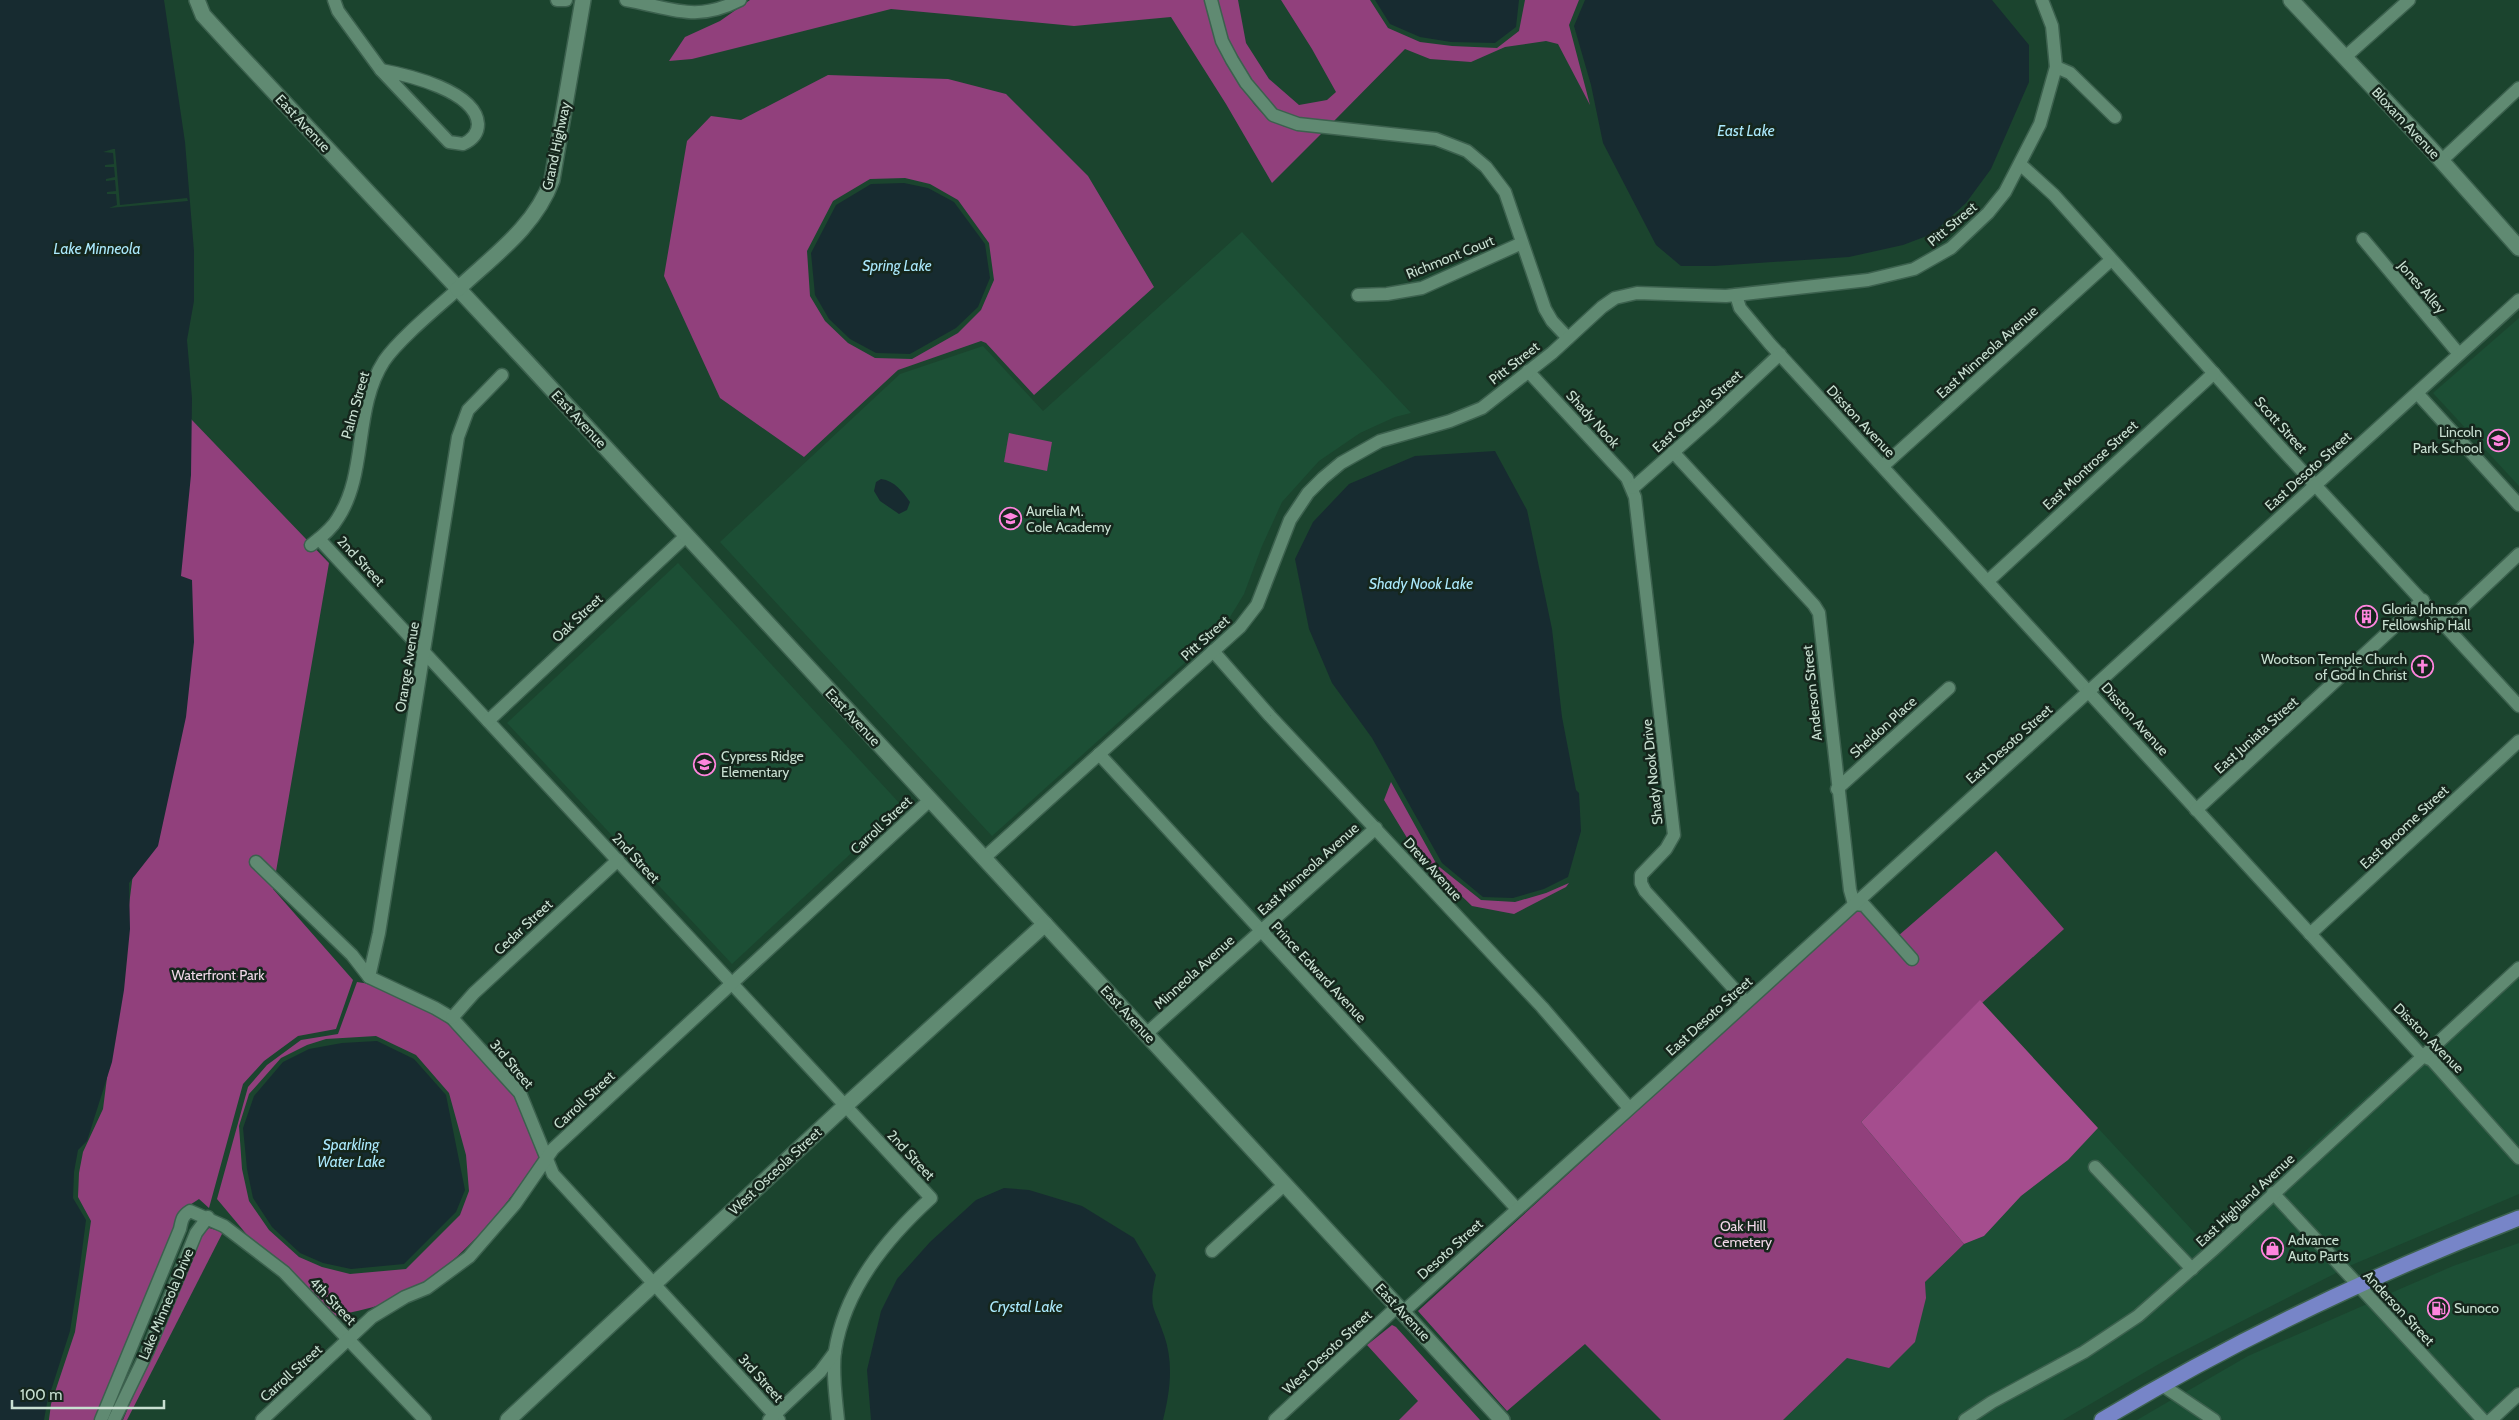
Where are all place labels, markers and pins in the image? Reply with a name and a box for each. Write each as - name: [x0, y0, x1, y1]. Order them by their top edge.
- place label: Lincoln Park School: [2413, 423, 2483, 457]
- school or university icon: Lincoln Park School: [2486, 428, 2510, 452]
- place label: Aurelia M. Cole Academy: [1026, 502, 1111, 536]
- school or university icon: Aurelia M. Cole Academy: [998, 507, 1022, 531]
- place label: Gloria Johnson Fellowship Hall: [2382, 600, 2471, 634]
- building icon: Gloria Johnson Fellowship Hall: [2354, 605, 2378, 629]
- place label: Wootson Temple Church of God In Christ: [2261, 650, 2407, 684]
- church icon: Wootson Temple Church of God In Christ: [2411, 655, 2435, 679]
- place label: Cypress Ridge Elementary: [721, 747, 804, 781]
- school or university icon: Cypress Ridge Elementary: [693, 752, 717, 776]
- place label: Advance Auto Parts: [2288, 1231, 2349, 1265]
- shop icon: Advance Auto Parts: [2260, 1236, 2284, 1260]
- fuel station icon: Sunoco: [2426, 1296, 2450, 1320]
- place label: Sunoco: [2454, 1299, 2499, 1317]

